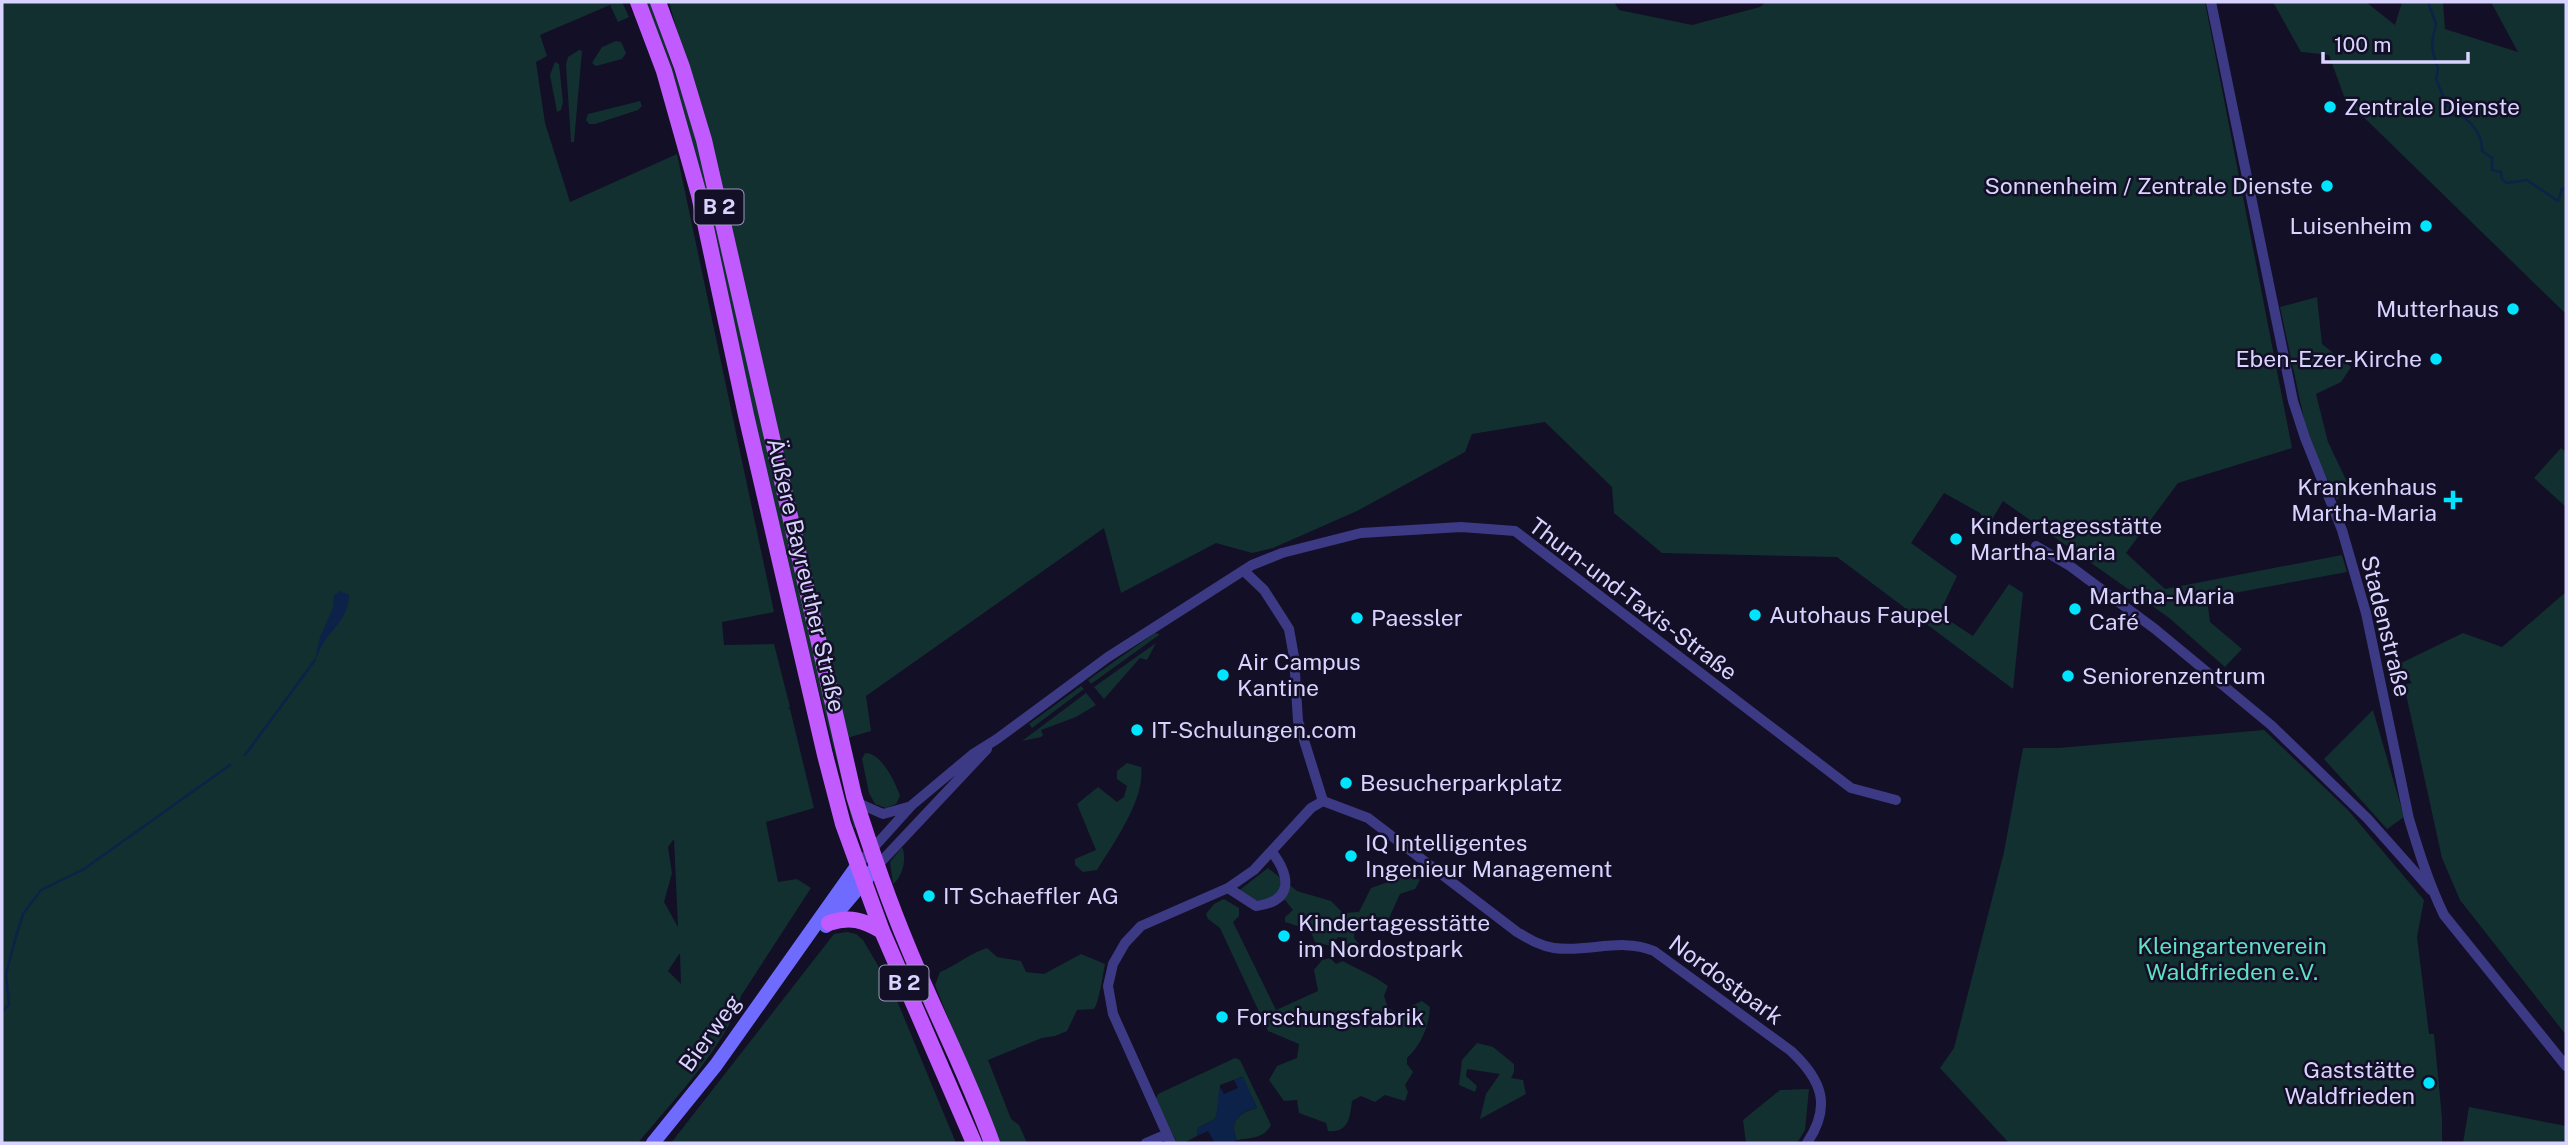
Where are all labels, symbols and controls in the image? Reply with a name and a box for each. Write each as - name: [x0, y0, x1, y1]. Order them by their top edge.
- scale bar: [2323, 21, 2468, 65]
- text: 100 m: [2334, 32, 2391, 57]
- place label: Zentrale Dienste: [2344, 93, 2520, 120]
- marker: Zentrale Dienste: [2322, 99, 2338, 115]
- place label: Sonnenheim / Zentrale Dienste: [1984, 172, 2313, 199]
- marker: Sonnenheim / Zentrale Dienste: [2319, 178, 2335, 194]
- road number: B 2: [694, 190, 744, 224]
- place label: Luisenheim: [2290, 212, 2412, 239]
- marker: Luisenheim: [2418, 218, 2434, 234]
- place label: Mutterhaus: [2376, 295, 2499, 322]
- marker: Mutterhaus: [2505, 301, 2521, 317]
- place label: Eben-Ezer-Kirche: [2235, 345, 2422, 372]
- marker: Eben-Ezer-Kirche: [2428, 351, 2444, 367]
- street label: Äußere Bayreuther Straße: [762, 435, 851, 714]
- place label: Krankenhaus Martha-Maria: [2291, 473, 2437, 526]
- marker: Krankenhaus Martha-Maria: [2443, 490, 2463, 510]
- street label: Thurn-und-Taxis-Straße: [1524, 512, 1743, 686]
- place label: Kindertagesstätte Martha-Maria: [1970, 512, 2162, 565]
- marker: Kindertagesstätte Martha-Maria: [1948, 531, 1964, 547]
- street label: Stadenstraße: [2356, 552, 2417, 699]
- place label: Martha-Maria Café: [2089, 582, 2235, 635]
- place label: Autohaus Faupel: [1769, 601, 1950, 628]
- marker: Martha-Maria Café: [2067, 601, 2083, 617]
- place label: Paessler: [1371, 604, 1463, 631]
- marker: Autohaus Faupel: [1747, 607, 1763, 623]
- marker: Paessler: [1349, 610, 1365, 626]
- place label: Air Campus Kantine: [1237, 648, 1361, 701]
- place label: Seniorenzentrum: [2082, 662, 2266, 689]
- marker: Air Campus Kantine: [1215, 667, 1231, 683]
- marker: Seniorenzentrum: [2060, 668, 2076, 684]
- place label: IT-Schulungen.com: [1151, 716, 1357, 743]
- marker: IT-Schulungen.com: [1129, 722, 1145, 738]
- place label: Besucherparkplatz: [1360, 769, 1562, 796]
- marker: Besucherparkplatz: [1338, 775, 1354, 791]
- place label: IQ Intelligentes Ingenieur Management: [1365, 829, 1612, 882]
- marker: IQ Intelligentes Ingenieur Management: [1343, 848, 1359, 864]
- place label: IT Schaeffler AG: [943, 882, 1119, 909]
- marker: IT Schaeffler AG: [921, 888, 937, 904]
- place label: Kindertagesstätte im Nordostpark: [1298, 909, 1490, 962]
- marker: Kindertagesstätte im Nordostpark: [1276, 928, 1292, 944]
- street label: Nordostpark: [1664, 929, 1789, 1030]
- park label: Kleingartenverein Waldfrieden e.V.: [2137, 932, 2327, 985]
- road number: B 2: [880, 965, 928, 1000]
- street label: Bierweg: [673, 989, 747, 1076]
- place label: Forschungsfabrik: [1236, 1003, 1424, 1030]
- marker: Forschungsfabrik: [1214, 1009, 1230, 1025]
- place label: Gaststätte Waldfrieden: [2284, 1056, 2415, 1109]
- marker: Gaststätte Waldfrieden: [2421, 1075, 2437, 1091]

